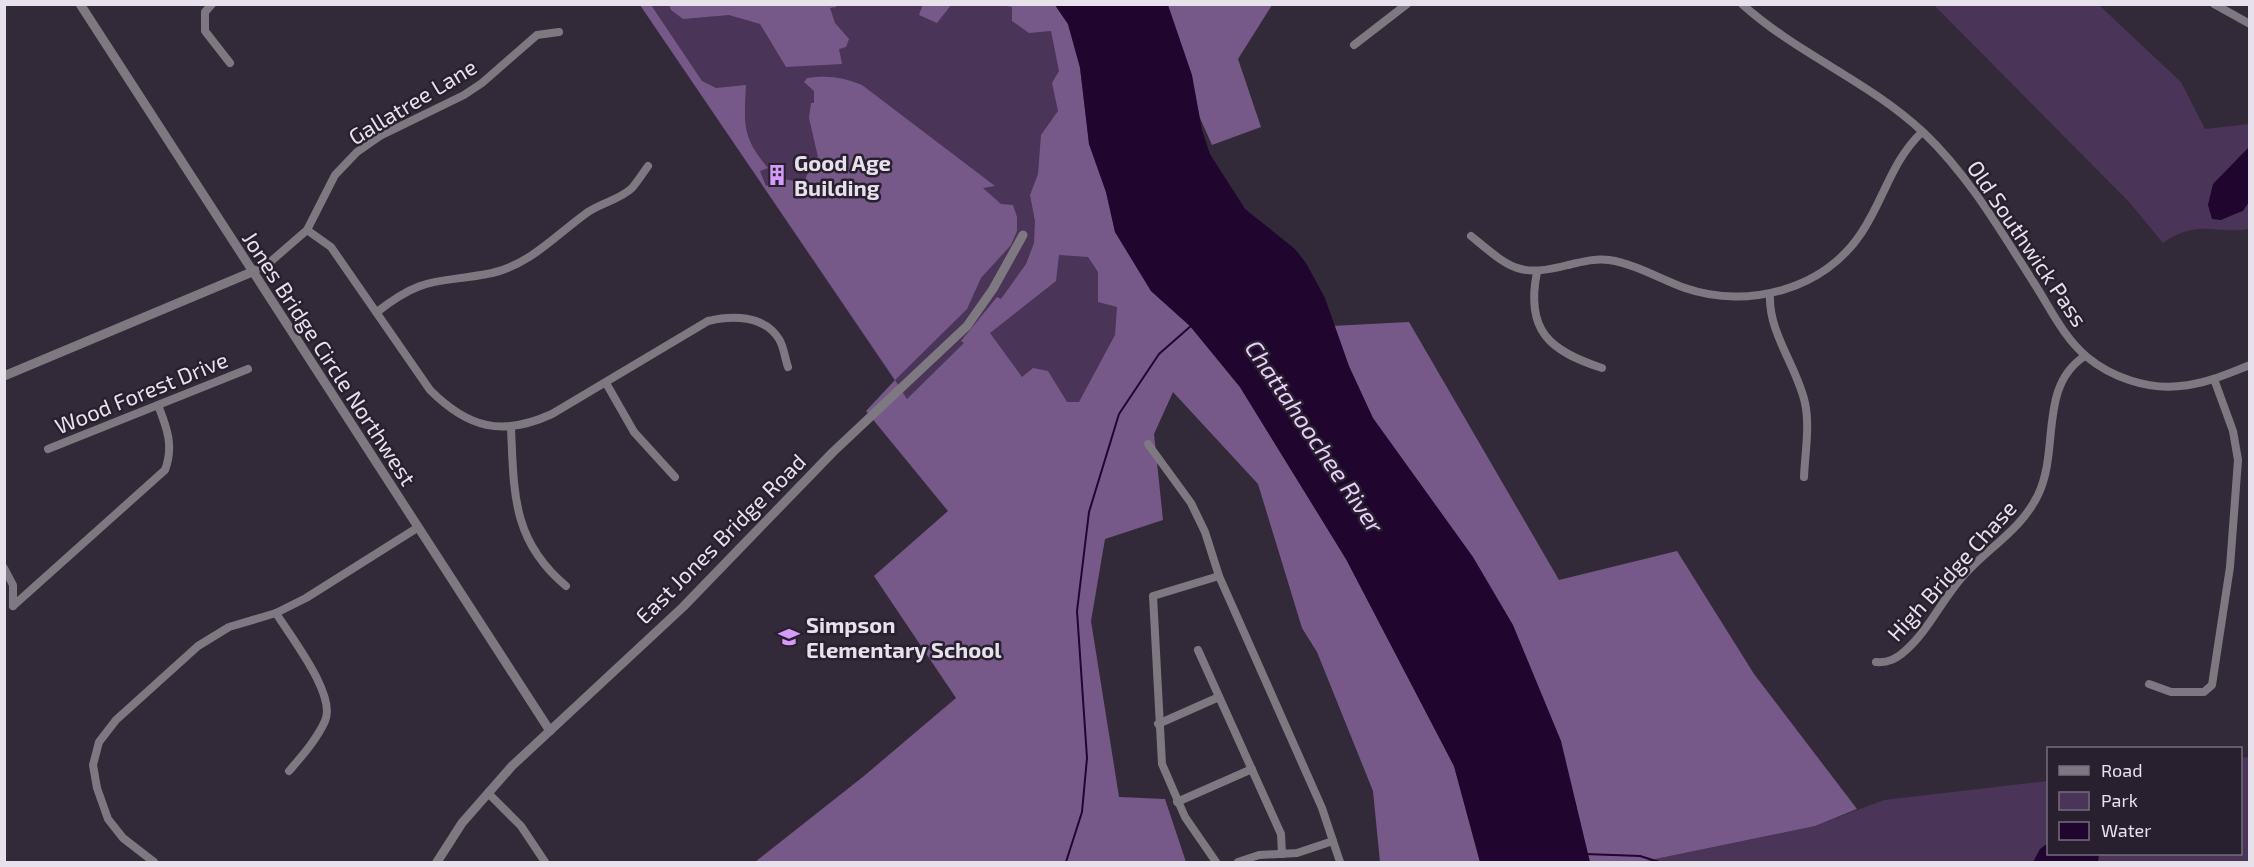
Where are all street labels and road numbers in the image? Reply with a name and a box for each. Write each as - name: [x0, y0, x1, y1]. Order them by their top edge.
- street label: Gallatree Lane: [343, 53, 481, 149]
- street label: Old Southwick Pass: [1963, 155, 2093, 331]
- street label: Jones Bridge Circle Northwest: [238, 226, 422, 490]
- street label: Wood Forest Drive: [51, 345, 231, 439]
- street label: East Jones Bridge Road: [630, 448, 810, 628]
- street label: High Bridge Chase: [1881, 494, 2021, 646]

